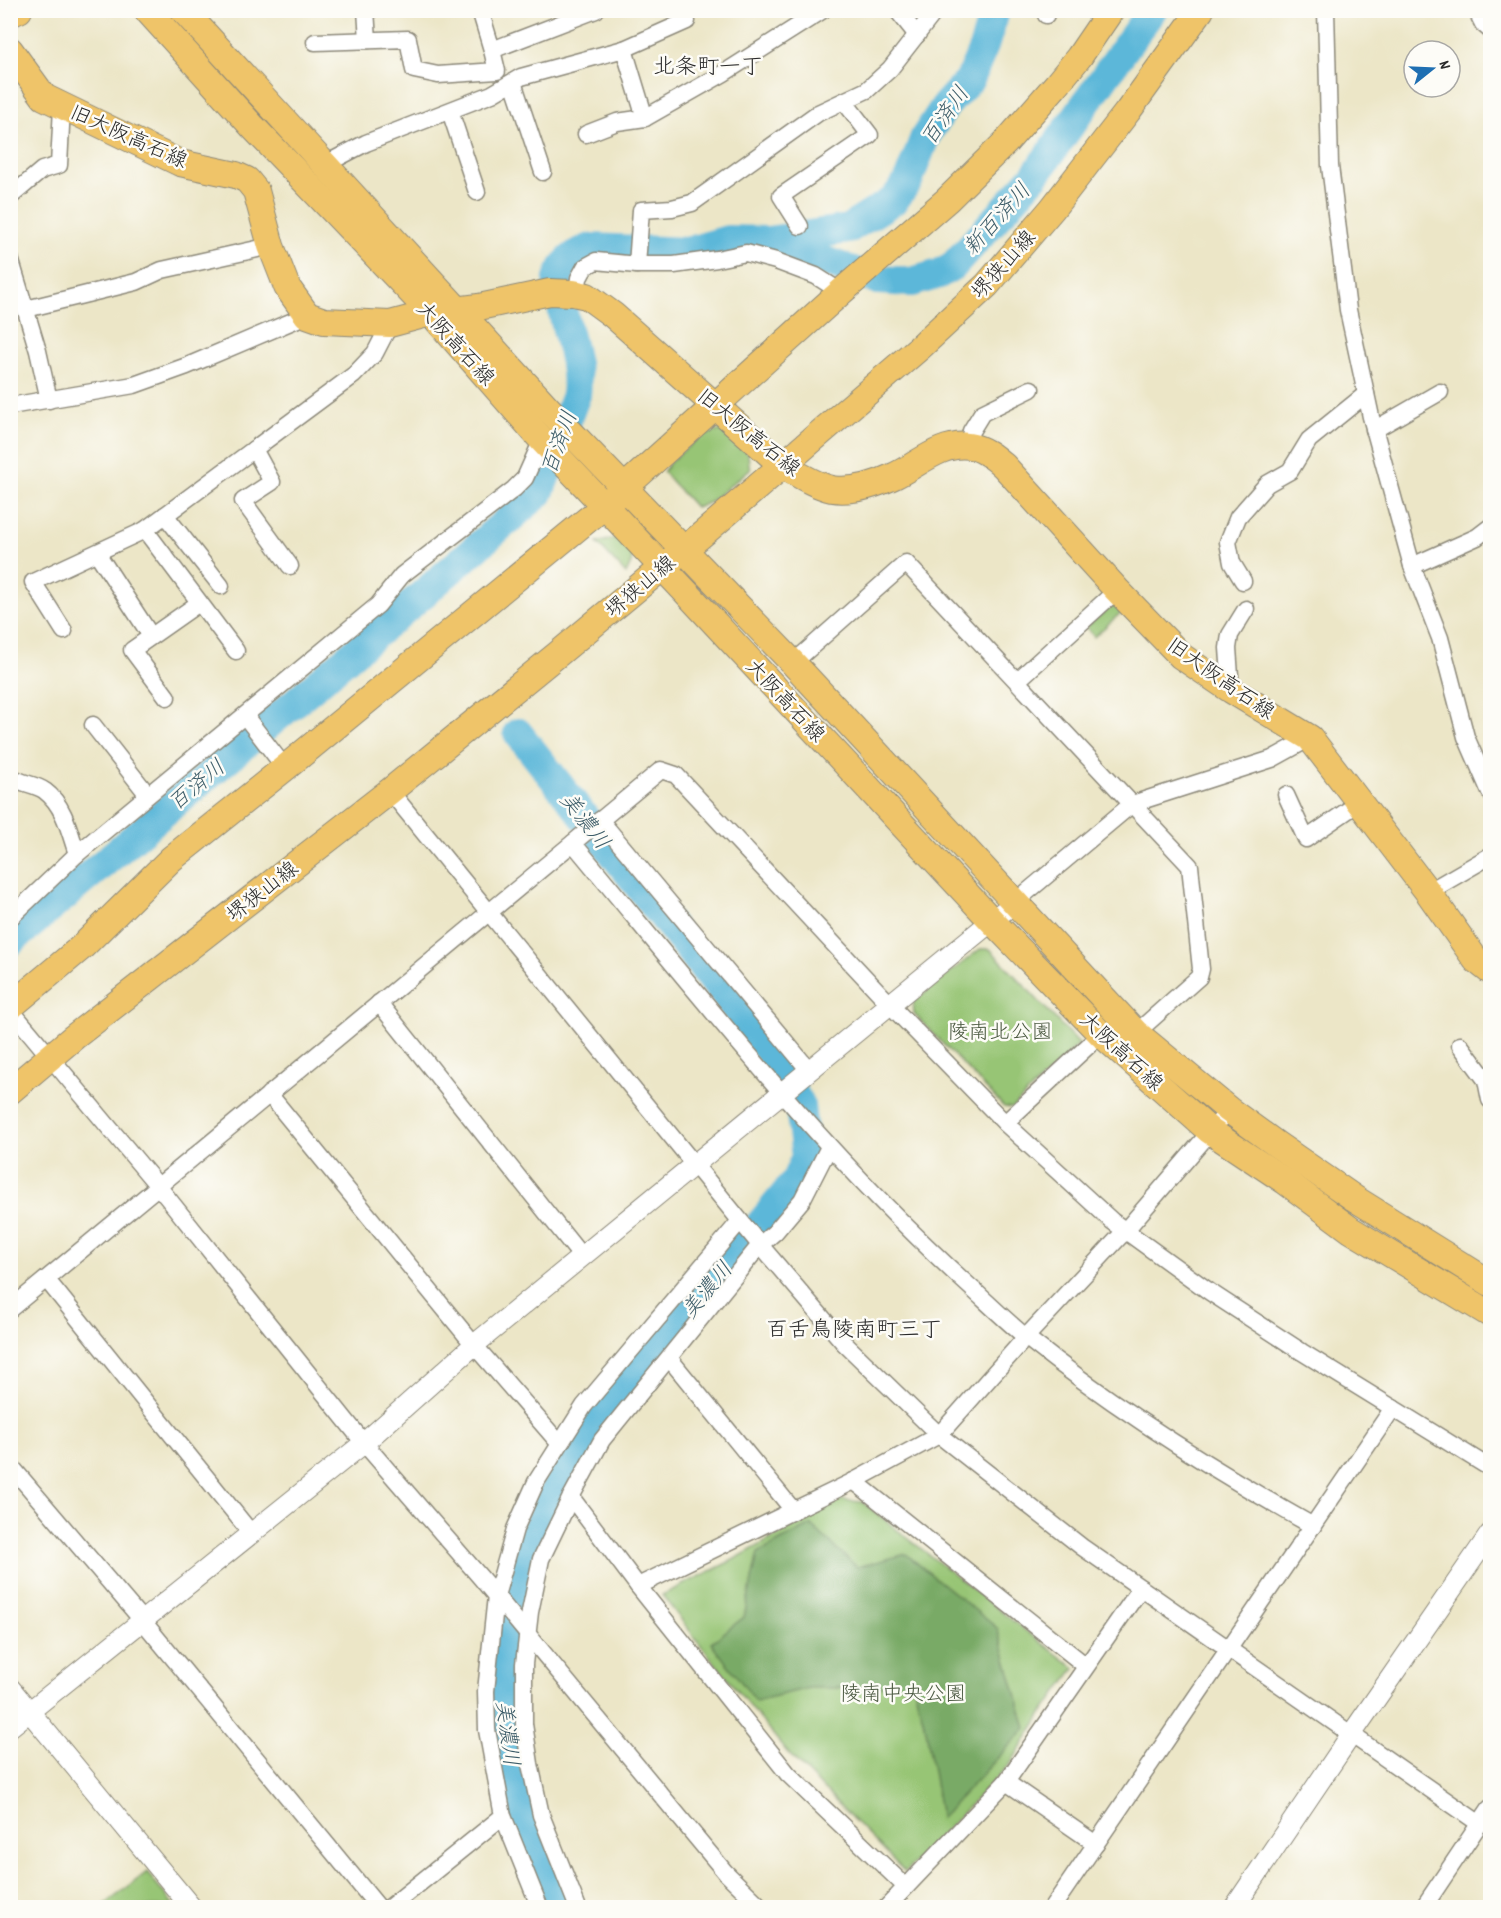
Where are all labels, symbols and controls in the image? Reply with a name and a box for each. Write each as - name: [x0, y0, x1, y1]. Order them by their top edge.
- north arrow: [1402, 39, 1462, 99]
- district label: 北条町一丁: [653, 53, 763, 84]
- text: N: [1432, 58, 1456, 73]
- water label: 百済川: [915, 81, 978, 153]
- street label: 旧大阪高石線: [64, 99, 191, 178]
- water label: 新百済川: [958, 177, 1040, 263]
- street label: 堺狭山線: [966, 225, 1044, 307]
- street label: 大阪高石線: [407, 296, 500, 394]
- street label: 旧大阪高石線: [689, 383, 806, 486]
- water label: 百済川: [535, 407, 587, 480]
- street label: 堺狭山線: [600, 550, 684, 627]
- street label: 旧大阪高石線: [1159, 632, 1279, 729]
- street label: 大阪高石線: [737, 653, 831, 751]
- water label: 百済川: [163, 754, 233, 820]
- water label: 美濃川: [551, 787, 616, 858]
- street label: 堺狭山線: [222, 856, 306, 931]
- street label: 大阪高石線: [1071, 1006, 1169, 1100]
- park label: 陵南北公園: [948, 1019, 1053, 1049]
- water label: 美濃川: [676, 1256, 742, 1326]
- district label: 百舌鳥陵南町三丁: [766, 1316, 942, 1347]
- park label: 陵南中央公園: [840, 1681, 966, 1711]
- water label: 美濃川: [486, 1699, 525, 1768]

